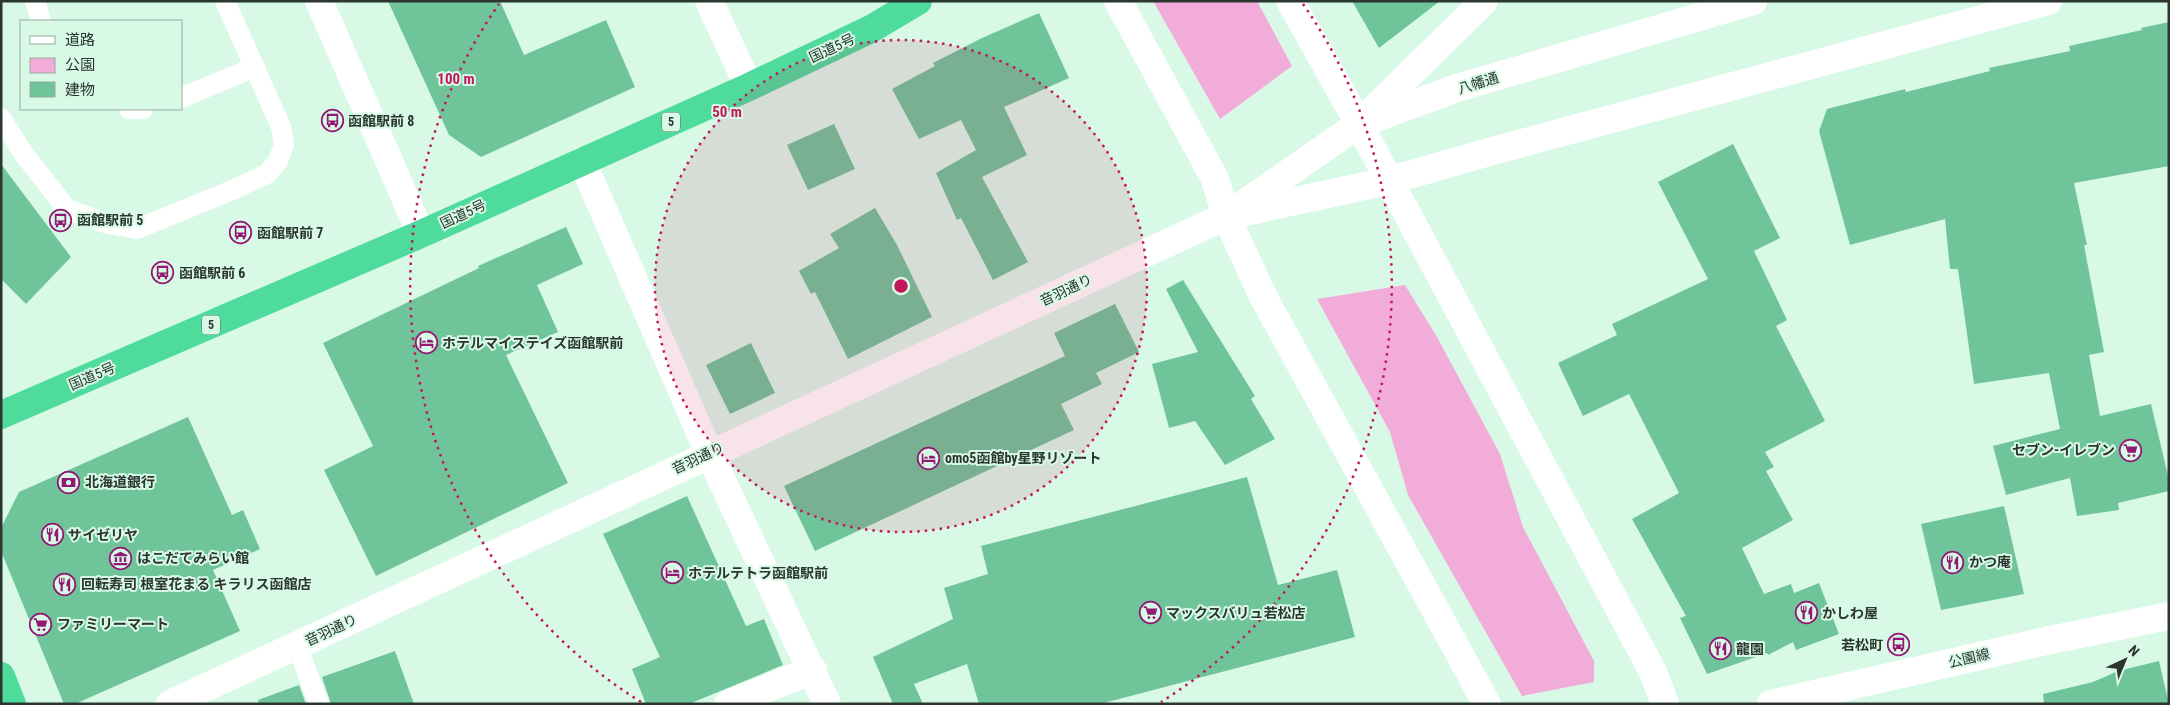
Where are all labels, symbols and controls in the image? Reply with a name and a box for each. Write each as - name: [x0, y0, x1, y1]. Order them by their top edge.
- legend: [20, 20, 182, 110]
- street label: 国道5号: [806, 30, 858, 66]
- text: 道路: [65, 31, 95, 49]
- text: 公園: [65, 56, 95, 74]
- street label: 八幡通: [1456, 69, 1500, 97]
- text: 100 m: [437, 70, 475, 88]
- text: 建物: [65, 81, 95, 99]
- text: 50 m: [712, 103, 742, 121]
- bus stop icon: 函館駅前 8: [320, 109, 344, 133]
- road number: 5: [662, 112, 680, 132]
- place label: 函館駅前 8: [348, 113, 414, 129]
- street label: 国道5号: [437, 196, 489, 232]
- bus stop icon: 函館駅前 5: [49, 208, 73, 232]
- place label: 函館駅前 5: [77, 212, 143, 228]
- bus stop icon: 函館駅前 7: [229, 221, 253, 245]
- place label: 函館駅前 7: [257, 225, 323, 241]
- bus stop icon: 函館駅前 6: [151, 261, 175, 285]
- place label: 函館駅前 6: [179, 265, 245, 281]
- street label: 音羽通り: [1037, 271, 1095, 309]
- centre of rings: [892, 277, 910, 295]
- road number: 5: [202, 316, 220, 334]
- hotel icon: ホテルマイステイズ函館駅前: [414, 331, 438, 355]
- place label: ホテルマイステイズ函館駅前: [442, 335, 623, 351]
- street label: 国道5号: [66, 359, 118, 393]
- supermarket icon: セブン-イレブン: [2119, 438, 2143, 462]
- street label: 音羽通り: [669, 439, 727, 477]
- place label: セブン-イレブン: [2012, 442, 2115, 458]
- hotel icon: omo5函館by星野リゾート: [917, 446, 941, 470]
- place label: omo5函館by星野リゾート: [945, 450, 1101, 466]
- bank icon: 北海道銀行: [57, 470, 81, 494]
- place label: 北海道銀行: [85, 474, 155, 490]
- restaurant icon: サイゼリヤ: [40, 523, 64, 547]
- place label: サイゼリヤ: [68, 527, 138, 543]
- museum icon: はこだてみらい館: [109, 546, 133, 570]
- place label: はこだてみらい館: [137, 550, 249, 566]
- restaurant icon: かつ庵: [1941, 550, 1965, 574]
- place label: かつ庵: [1969, 554, 2011, 570]
- hotel icon: ホテルテトラ函館駅前: [660, 561, 684, 585]
- place label: ホテルテトラ函館駅前: [688, 565, 828, 581]
- restaurant icon: 回転寿司 根室花まる キラリス函館店: [53, 572, 77, 596]
- place label: 回転寿司 根室花まる キラリス函館店: [81, 576, 311, 592]
- supermarket icon: マックスバリュ若松店: [1138, 601, 1162, 625]
- restaurant icon: かしわ屋: [1794, 601, 1818, 625]
- place label: マックスバリュ若松店: [1166, 605, 1306, 621]
- place label: かしわ屋: [1822, 605, 1878, 621]
- street label: 音羽通り: [302, 611, 360, 649]
- supermarket icon: ファミリーマート: [29, 612, 53, 636]
- place label: ファミリーマート: [57, 616, 169, 632]
- bus stop icon: 若松町: [1887, 633, 1911, 657]
- north arrow: [2100, 635, 2150, 685]
- restaurant icon: 龍園: [1708, 637, 1732, 661]
- place label: 若松町: [1841, 637, 1883, 653]
- place label: 龍園: [1736, 641, 1764, 657]
- text: N: [2125, 642, 2143, 659]
- street label: 公園線: [1947, 645, 1991, 671]

